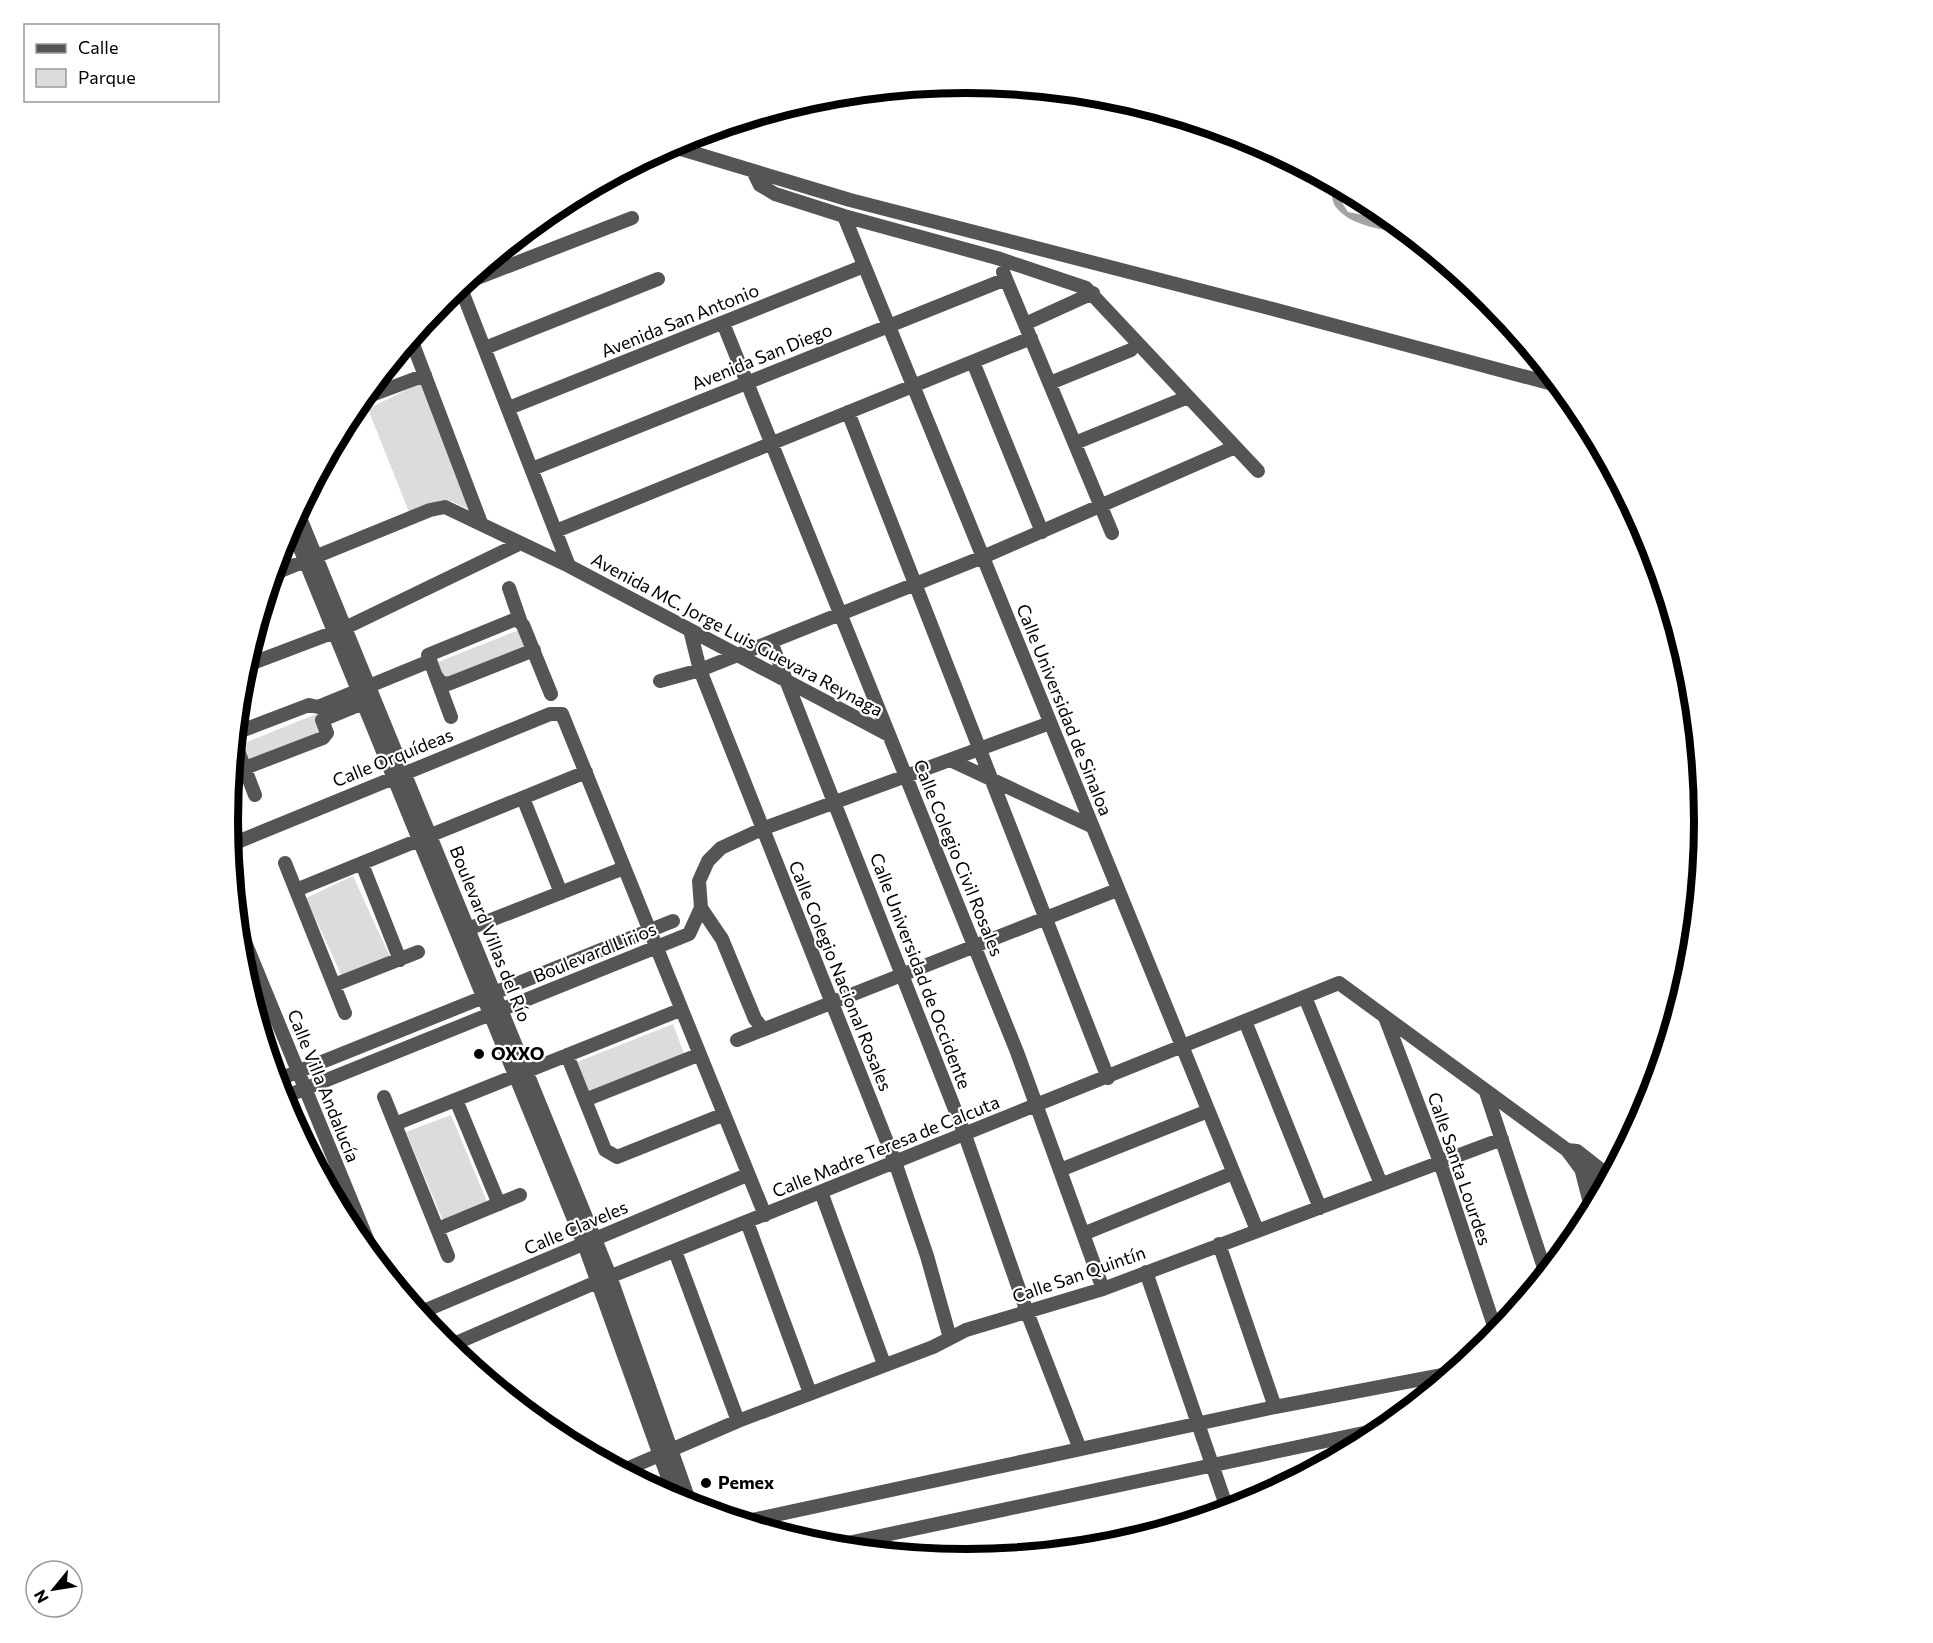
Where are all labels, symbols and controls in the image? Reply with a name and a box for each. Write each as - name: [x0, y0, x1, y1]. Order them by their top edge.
- legend: [24, 24, 219, 102]
- text: Calle: [78, 36, 118, 58]
- text: Parque: [78, 66, 136, 88]
- street label: Avenida San Antonio: [597, 278, 762, 362]
- street label: Avenida San Diego: [688, 318, 835, 394]
- street label: Avenida MC. Jorge Luis Guevara Reynaga: [588, 548, 887, 721]
- street label: Calle Universidad de Sinaloa: [1012, 600, 1118, 819]
- street label: Calle Orquídeas: [329, 723, 456, 791]
- street label: Calle Colegio Civil Rosales: [909, 756, 1009, 959]
- street label: Boulevard Villas del Río: [446, 842, 536, 1025]
- street label: Calle Universidad de Occidente: [866, 849, 976, 1092]
- street label: Calle Colegio Nacional Rosales: [785, 857, 897, 1094]
- street label: Boulevard Lirios: [530, 917, 659, 987]
- street label: Calle Villa Andalucía: [283, 1006, 365, 1165]
- place label: OXXO: [491, 1042, 544, 1064]
- marker: OXXO: [472, 1047, 486, 1061]
- street label: Calle Santa Lourdes: [1423, 1089, 1496, 1248]
- street label: Calle Madre Teresa de Calcuta: [769, 1090, 1002, 1202]
- street label: Calle Claveles: [520, 1195, 631, 1259]
- street label: Calle San Quintín: [1009, 1241, 1148, 1307]
- place label: Pemex: [718, 1471, 774, 1493]
- marker: Pemex: [699, 1476, 713, 1490]
- north arrow: [24, 1559, 84, 1619]
- text: N: [29, 1587, 52, 1607]

